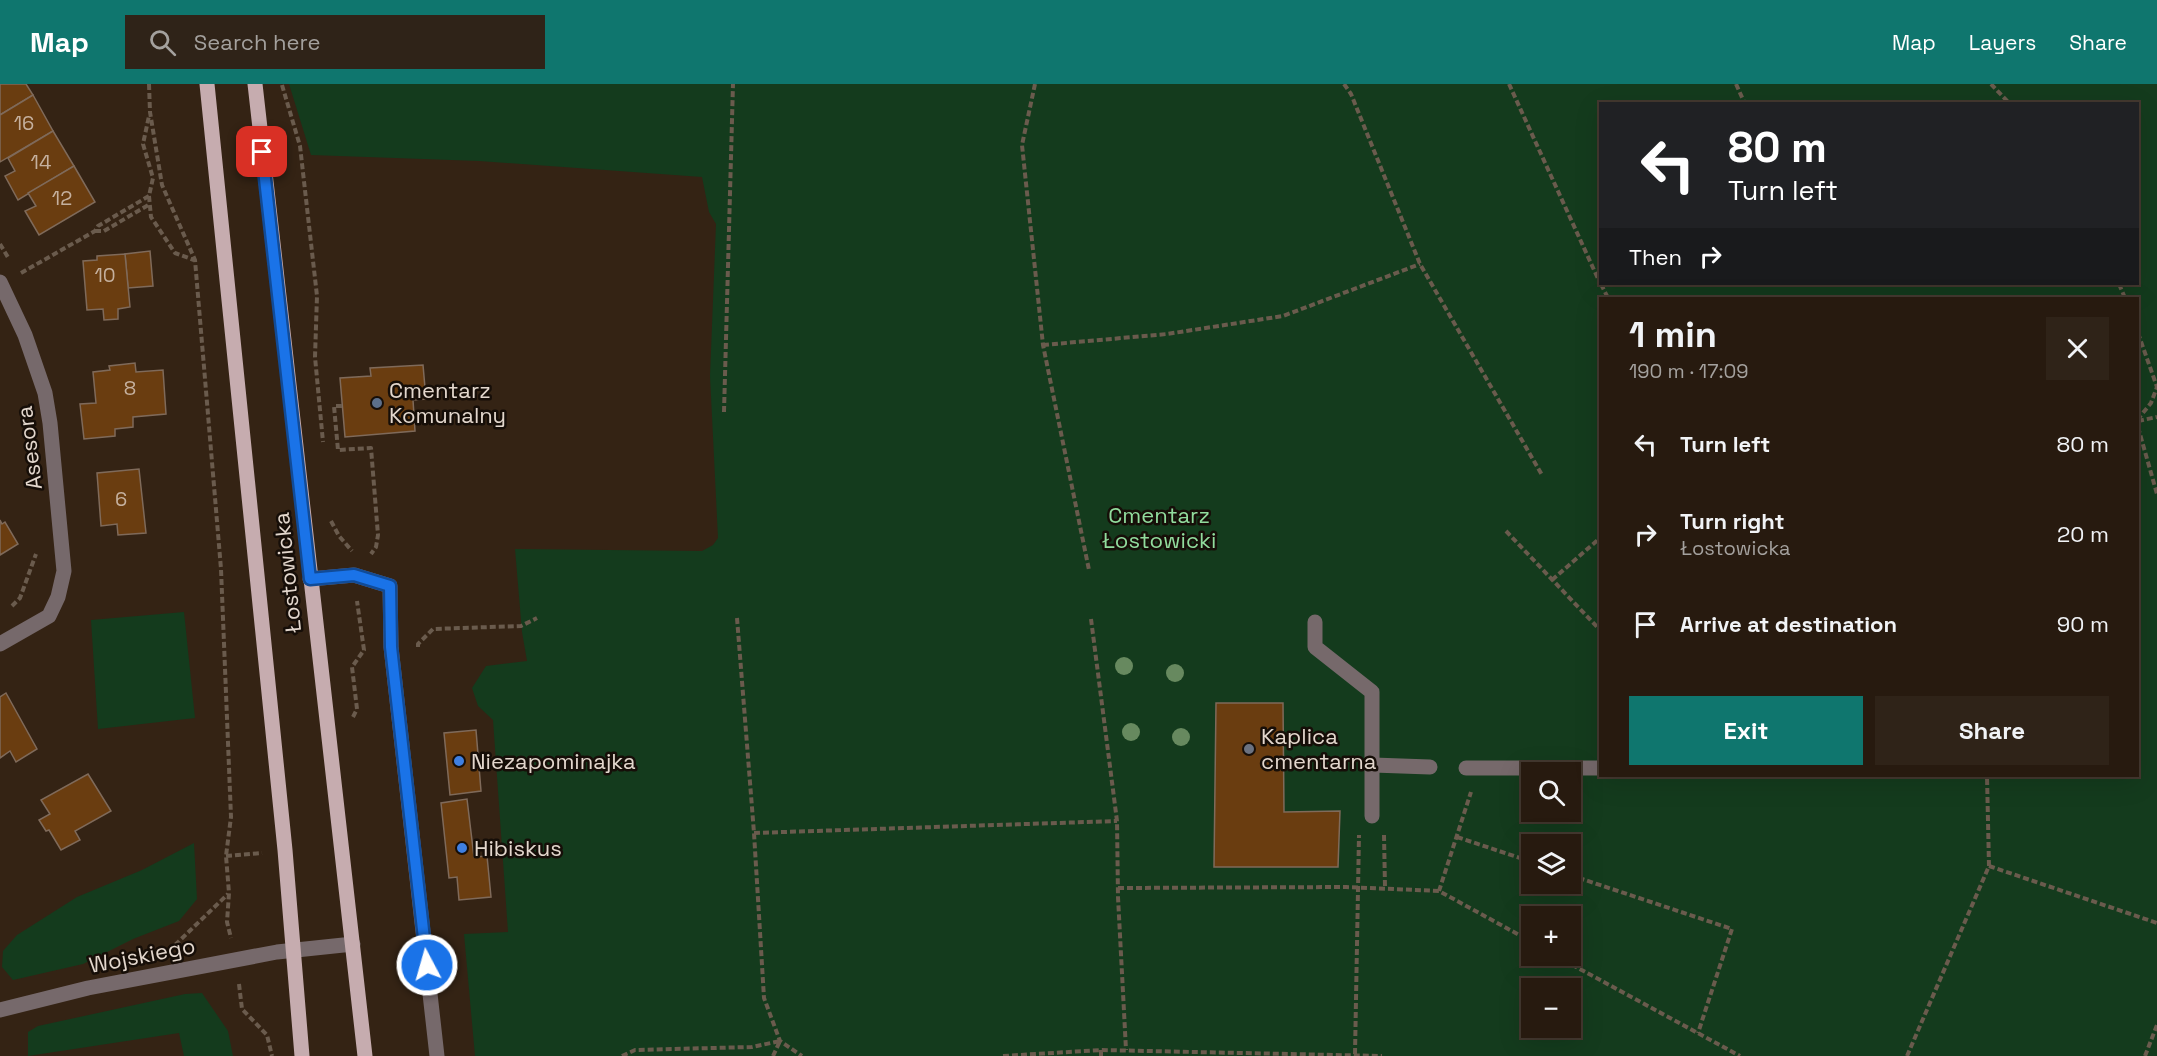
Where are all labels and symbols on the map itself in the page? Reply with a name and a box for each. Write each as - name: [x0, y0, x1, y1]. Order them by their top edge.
- house number: 16: [14, 110, 34, 136]
- pin: [236, 126, 287, 177]
- house number: 14: [31, 149, 51, 175]
- house number: 12: [52, 185, 72, 211]
- house number: 10: [94, 262, 116, 288]
- house number: 8: [124, 375, 136, 401]
- place label: Cmentarz Komunalny: [389, 376, 506, 429]
- marker: Cmentarz Komunalny: [370, 396, 384, 410]
- street label: Asesora: [10, 404, 48, 492]
- house number: 6: [115, 486, 127, 512]
- park label: Cmentarz Łostowicki: [1102, 501, 1216, 554]
- street label: Łostowicka: [267, 511, 307, 635]
- place label: Kaplica cmentarna: [1261, 722, 1377, 775]
- marker: Kaplica cmentarna: [1242, 742, 1256, 756]
- place label: Niezapominajka: [471, 747, 636, 775]
- marker: Niezapominajka: [452, 754, 466, 768]
- place label: Hibiskus: [474, 834, 562, 862]
- marker: Hibiskus: [455, 841, 469, 855]
- street label: Wojskiego: [87, 931, 197, 979]
- position arrow: [395, 933, 459, 997]

